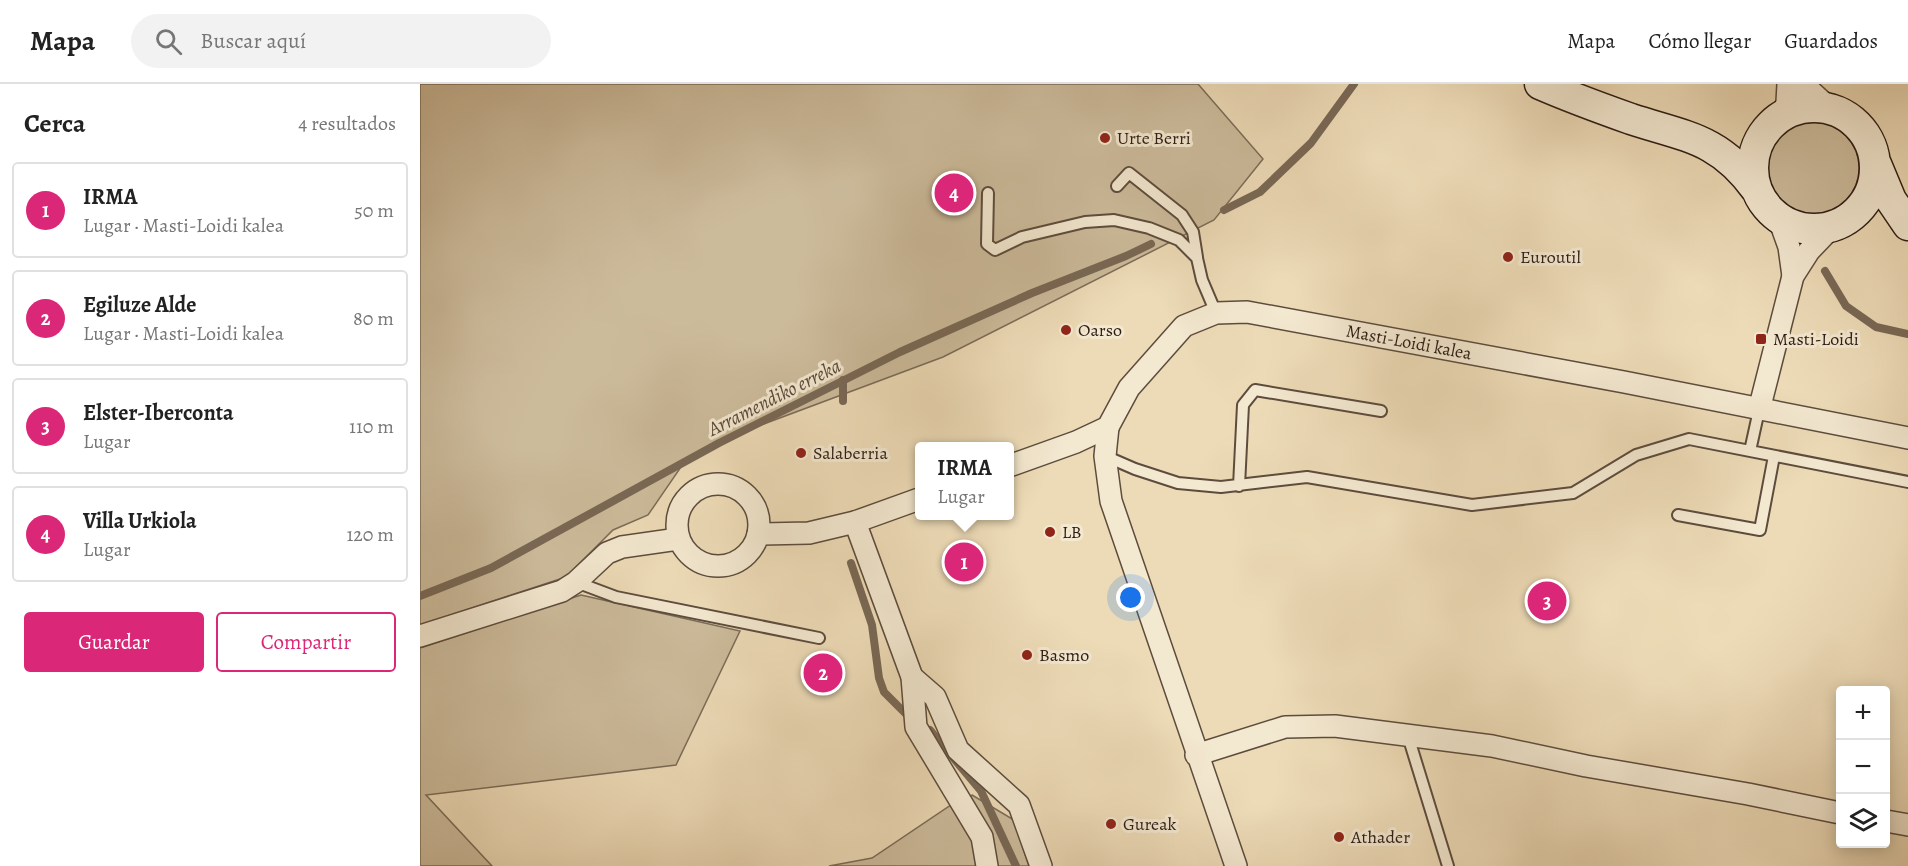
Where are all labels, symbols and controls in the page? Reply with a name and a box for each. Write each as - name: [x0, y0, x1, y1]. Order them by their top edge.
- search box: [131, 14, 551, 68]
- text: Mapa: [30, 22, 95, 60]
- icon: search: [152, 25, 185, 58]
- text: Buscar aquí: [200, 26, 306, 56]
- text: Mapa: [1567, 27, 1615, 55]
- text: Cómo llegar: [1648, 27, 1751, 55]
- text: Guardados: [1784, 27, 1878, 55]
- text: Cerca: [24, 106, 86, 141]
- text: 4 resultados: [298, 110, 396, 137]
- place label: Urte Berri: [1117, 126, 1191, 150]
- marker: Urte Berri: [1098, 131, 1112, 145]
- pin: 4: [934, 170, 974, 216]
- text: IRMA: [83, 182, 137, 212]
- text: 1: [42, 197, 49, 224]
- text: 50 m: [354, 197, 394, 224]
- text: Lugar · Masti-Loidi kalea: [83, 212, 284, 239]
- place label: Euroutil: [1520, 245, 1581, 269]
- marker: Euroutil: [1501, 250, 1515, 264]
- text: Egiluze Alde: [83, 290, 196, 320]
- text: 2: [41, 305, 50, 332]
- text: 80 m: [353, 305, 394, 332]
- place label: Oarso: [1078, 318, 1122, 342]
- street label: Masti-Loidi kalea: [1344, 319, 1474, 366]
- text: Lugar · Masti-Loidi kalea: [83, 320, 284, 347]
- marker: Oarso: [1059, 323, 1073, 337]
- place label: Masti-Loidi: [1773, 327, 1859, 351]
- marker: Masti-Loidi: [1754, 332, 1768, 346]
- water label: Arramendiko erreka: [702, 352, 845, 443]
- text: Elster-Iberconta: [83, 398, 234, 428]
- text: 3: [41, 413, 50, 440]
- text: 110 m: [349, 413, 394, 440]
- text: Lugar: [83, 428, 131, 455]
- place label: Salaberria: [813, 441, 888, 465]
- popup: [915, 442, 1014, 520]
- marker: Salaberria: [794, 446, 808, 460]
- text: IRMA: [937, 453, 992, 483]
- text: Lugar: [937, 483, 985, 510]
- text: Villa Urkiola: [83, 506, 197, 536]
- place label: LB: [1062, 520, 1082, 544]
- text: 4: [41, 521, 50, 548]
- text: 120 m: [346, 521, 394, 548]
- marker: LB: [1043, 525, 1057, 539]
- text: Lugar: [83, 536, 131, 563]
- pin: 1: [944, 540, 984, 584]
- pin: 3: [1528, 578, 1566, 624]
- your location: [1116, 583, 1145, 612]
- button: Guardar: [24, 612, 204, 672]
- button: Compartir: [216, 612, 396, 672]
- place label: Basmo: [1039, 643, 1089, 667]
- marker: Basmo: [1020, 648, 1034, 662]
- pin: 2: [804, 650, 842, 696]
- map controls: [1836, 686, 1890, 848]
- button: +: [1836, 686, 1890, 740]
- button: −: [1836, 740, 1890, 794]
- button: layers: [1836, 794, 1890, 848]
- place label: Gureak: [1123, 812, 1177, 836]
- marker: Gureak: [1104, 817, 1118, 831]
- place label: Athader: [1350, 825, 1410, 849]
- marker: Athader: [1332, 830, 1346, 844]

